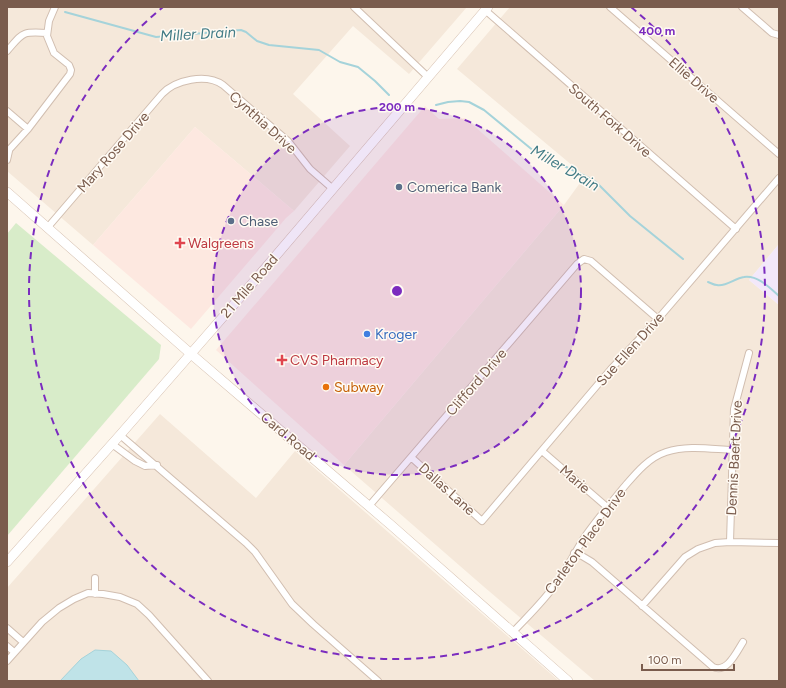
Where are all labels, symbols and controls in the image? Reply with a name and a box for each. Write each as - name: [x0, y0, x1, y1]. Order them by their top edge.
- water label: Miller Drain: [160, 23, 236, 45]
- text: 400 m: [639, 24, 675, 38]
- street label: Ellie Drive: [665, 54, 723, 107]
- street label: South Fork Drive: [565, 80, 655, 161]
- street label: Cynthia Drive: [226, 88, 300, 157]
- text: 200 m: [379, 100, 415, 114]
- street label: Mary Rose Drive: [74, 108, 153, 196]
- water label: Miller Drain: [528, 141, 602, 195]
- place label: Comerica Bank: [407, 179, 501, 196]
- marker: Comerica Bank: [394, 182, 404, 192]
- place label: Chase: [239, 213, 279, 230]
- marker: Chase: [226, 216, 236, 226]
- place label: Walgreens: [188, 235, 254, 252]
- marker: Walgreens: [175, 238, 185, 248]
- street label: 21 Mile Road: [217, 251, 282, 322]
- centre of rings: [390, 284, 404, 298]
- street label: Sue Ellen Drive: [593, 309, 668, 390]
- place label: Kroger: [375, 326, 417, 343]
- marker: Kroger: [362, 329, 372, 339]
- street label: Clifford Drive: [443, 345, 510, 419]
- place label: CVS Pharmacy: [290, 352, 384, 369]
- marker: CVS Pharmacy: [277, 355, 287, 365]
- place label: Subway: [334, 379, 384, 396]
- marker: Subway: [321, 382, 331, 392]
- street label: Dennis Baert Drive: [723, 400, 746, 516]
- street label: Card Road: [257, 409, 318, 464]
- street label: Dallas Lane: [415, 460, 479, 519]
- street label: Marie: [556, 462, 594, 497]
- street label: Carleton Place Drive: [541, 485, 630, 598]
- scale bar: [642, 646, 734, 672]
- text: 100 m: [648, 653, 682, 667]

